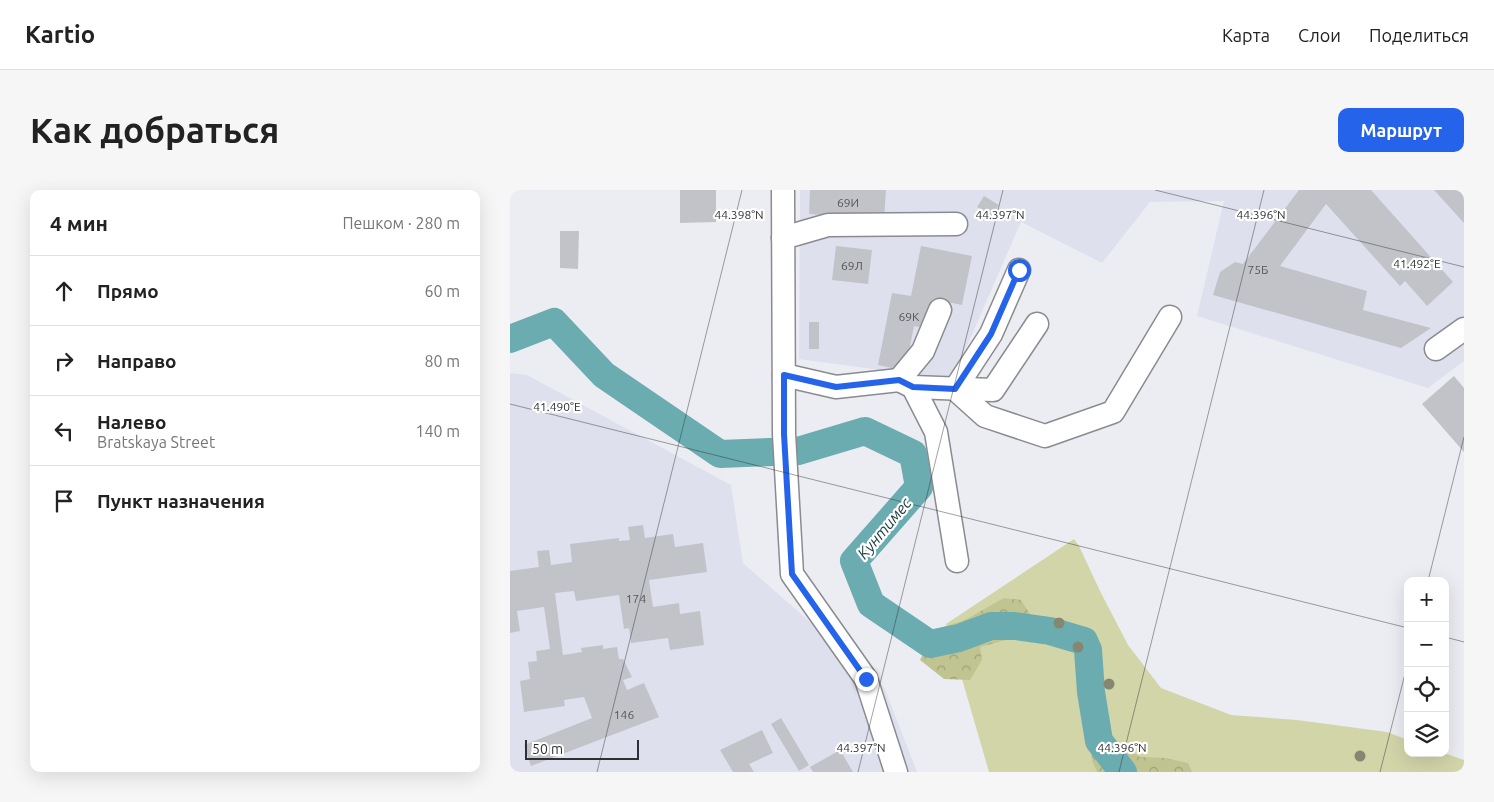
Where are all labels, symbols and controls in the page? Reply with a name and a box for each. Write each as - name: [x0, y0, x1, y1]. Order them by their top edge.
- text: Kartio: [25, 21, 95, 48]
- text: Карта: [1222, 25, 1270, 45]
- text: Слои: [1298, 25, 1341, 45]
- text: Поделиться: [1369, 25, 1469, 45]
- button: Маршрут: [1338, 108, 1464, 152]
- text: Как добраться: [30, 110, 279, 150]
- house number: 69И: [837, 196, 859, 209]
- text: 44.398°N: [714, 208, 764, 221]
- text: 44.397°N: [975, 208, 1025, 221]
- text: 44.396°N: [1236, 208, 1286, 221]
- text: 4 мин: [50, 211, 108, 235]
- text: Пешком · 280 m: [342, 214, 460, 232]
- text: 41.492°E: [1393, 257, 1441, 270]
- house number: 69Л: [841, 259, 863, 272]
- route start: [1008, 259, 1031, 282]
- house number: 75Б: [1248, 263, 1268, 276]
- icon: ahead: [50, 277, 78, 305]
- text: Прямо: [97, 280, 159, 302]
- text: 60 m: [424, 282, 460, 300]
- house number: 69К: [899, 310, 920, 323]
- icon: right: [50, 347, 78, 375]
- text: Направо: [97, 350, 177, 372]
- text: 80 m: [424, 352, 460, 370]
- text: 41.490°E: [533, 400, 581, 413]
- text: Налево: [97, 411, 166, 433]
- icon: left: [50, 417, 78, 445]
- text: 140 m: [415, 422, 460, 440]
- text: Bratskaya Street: [97, 433, 215, 451]
- icon: arrive: [50, 487, 78, 515]
- text: Пункт назначения: [97, 490, 265, 512]
- water label: Кунтимес: [853, 493, 915, 562]
- map controls: [1404, 577, 1449, 757]
- button: +: [1404, 577, 1449, 622]
- house number: 174: [626, 592, 646, 605]
- button: −: [1404, 622, 1449, 667]
- button: locate: [1404, 667, 1449, 712]
- route end: [855, 668, 878, 691]
- house number: 146: [614, 708, 634, 721]
- button: layers: [1404, 712, 1449, 757]
- scale bar: [525, 737, 639, 760]
- text: 50 m: [532, 741, 563, 757]
- text: 44.397°N: [836, 741, 886, 754]
- text: 44.396°N: [1097, 741, 1147, 754]

